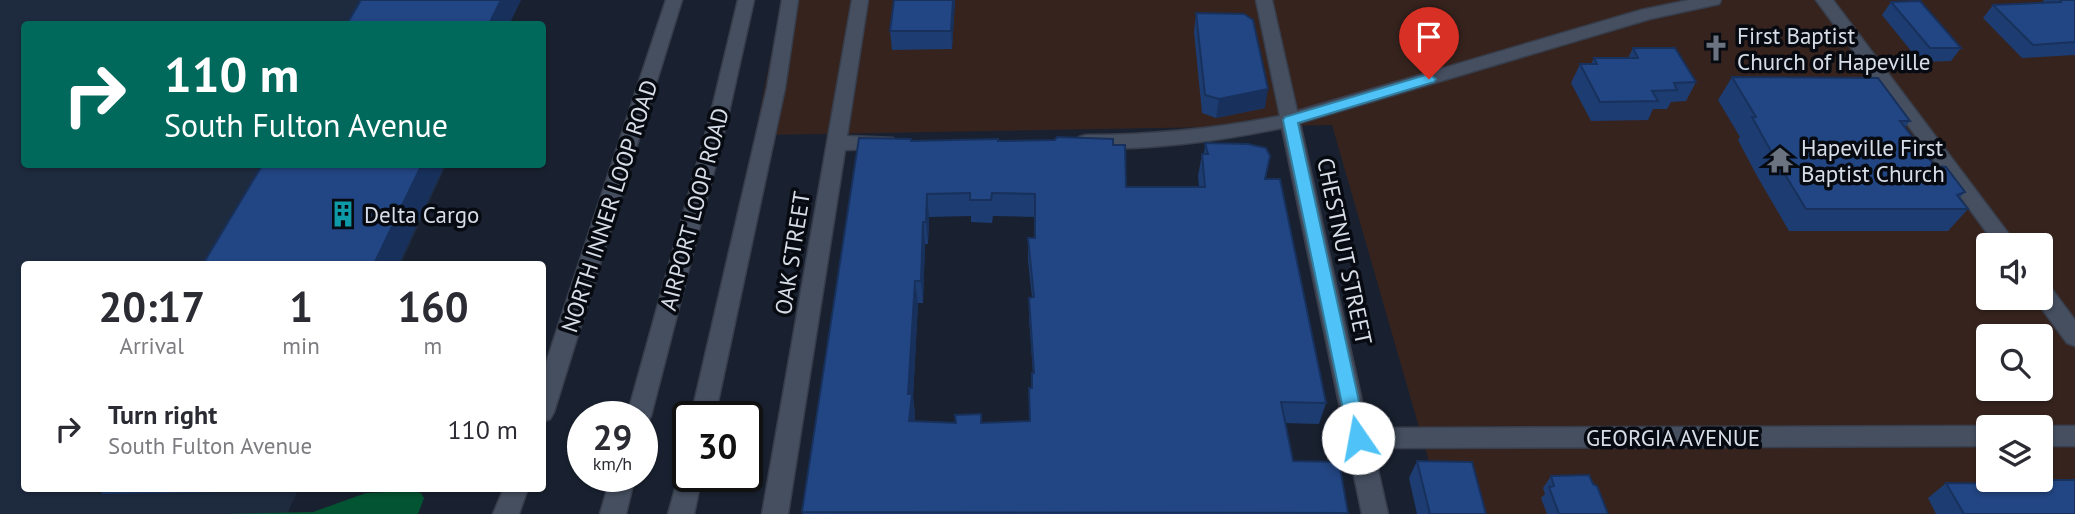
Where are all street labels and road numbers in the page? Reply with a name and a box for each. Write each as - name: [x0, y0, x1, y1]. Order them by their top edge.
- street label: NORTH INNER LOOP ROAD: [554, 76, 664, 336]
- street label: AIRPORT LOOP ROAD: [653, 105, 735, 313]
- street label: CHESTNUT STREET: [1311, 155, 1379, 347]
- street label: OAK STREET: [768, 189, 816, 317]
- street label: GEORGIA AVENUE: [1586, 423, 1760, 452]

